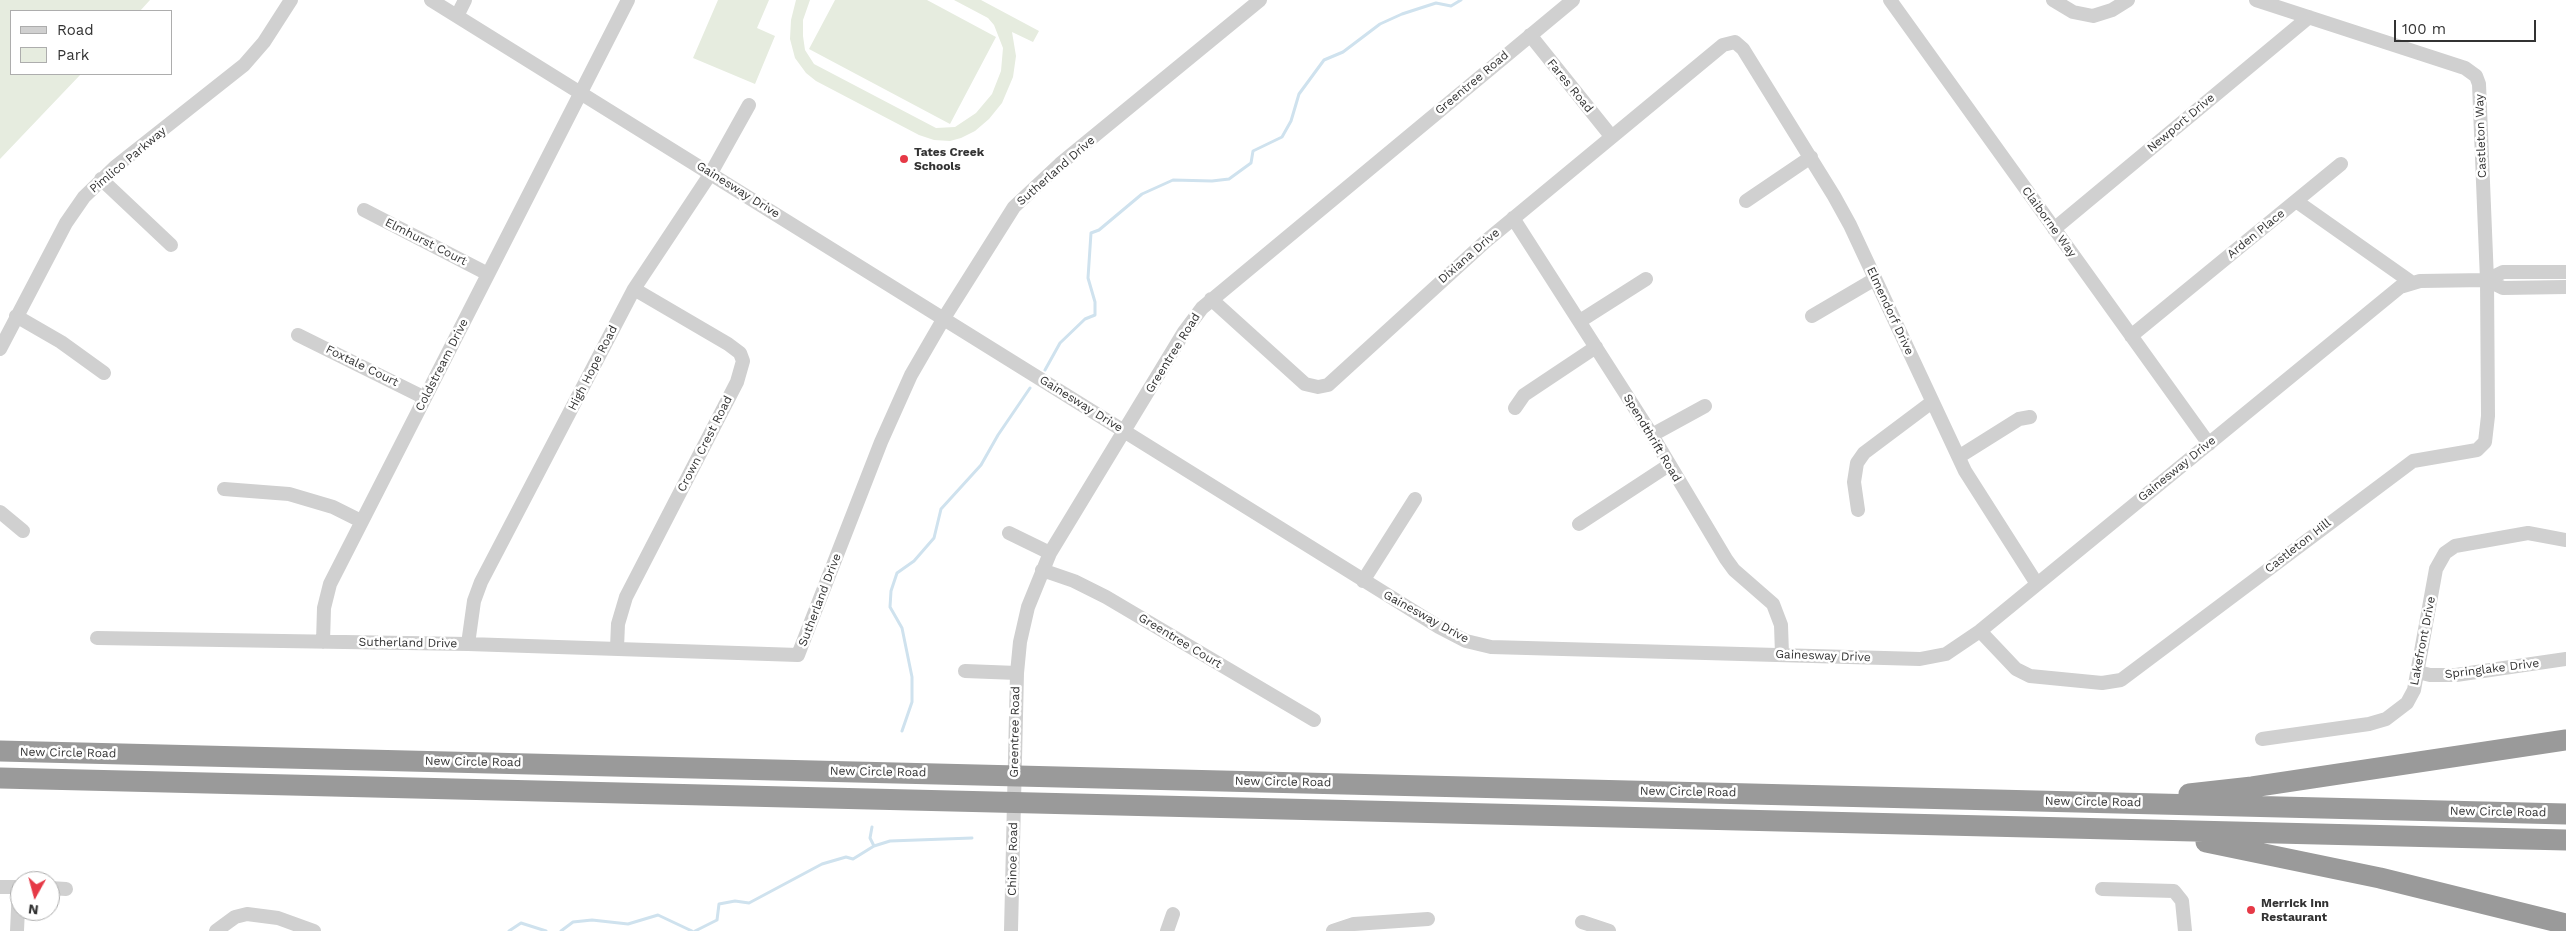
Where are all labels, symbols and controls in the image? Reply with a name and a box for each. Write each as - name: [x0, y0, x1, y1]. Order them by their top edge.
- legend: [10, 10, 172, 75]
- scale bar: [2396, 10, 2538, 42]
- text: 100 m: [2402, 20, 2446, 38]
- text: Road: [57, 21, 94, 39]
- text: Park: [57, 46, 89, 64]
- street label: Greentree Road: [1432, 48, 1512, 118]
- street label: Fares Road: [1544, 56, 1596, 116]
- street label: Newport Drive: [2144, 91, 2218, 155]
- street label: Castleton Way: [2472, 94, 2490, 178]
- street label: Pimlico Parkway: [87, 124, 169, 196]
- street label: Sutherland Drive: [1014, 133, 1098, 209]
- place label: Tates Creek Schools: [914, 145, 984, 173]
- marker: Tates Creek Schools: [898, 153, 910, 165]
- street label: Gainesway Drive: [694, 159, 782, 221]
- street label: Claiborne Way: [2019, 184, 2079, 260]
- street label: Arden Place: [2224, 206, 2288, 262]
- street label: Elmhurst Court: [383, 215, 469, 269]
- street label: Dixiana Drive: [1435, 226, 1503, 286]
- street label: Elmendorf Drive: [1863, 265, 1917, 357]
- street label: Greentree Road: [1143, 310, 1203, 396]
- street label: Coldstream Drive: [412, 316, 472, 414]
- street label: High Hope Road: [565, 323, 621, 413]
- street label: Foxtale Court: [323, 342, 401, 390]
- street label: Gainesway Drive: [1037, 373, 1125, 435]
- street label: Spendthrift Road: [1620, 391, 1684, 485]
- street label: Crown Crest Road: [675, 393, 735, 495]
- street label: Gainesway Drive: [2135, 433, 2219, 505]
- street label: Castleton Hill: [2262, 516, 2334, 576]
- street label: Sutherland Drive: [796, 551, 844, 649]
- street label: Gainesway Drive: [1381, 588, 1471, 646]
- street label: Lakefront Drive: [2407, 595, 2439, 687]
- street label: Greentree Court: [1136, 610, 1224, 672]
- street label: Sutherland Drive: [359, 635, 457, 651]
- street label: Gainesway Drive: [1775, 647, 1871, 665]
- street label: Springlake Drive: [2444, 656, 2540, 682]
- street label: Greentree Road: [1007, 686, 1023, 778]
- street label: New Circle Road: [20, 745, 116, 761]
- street label: New Circle Road: [425, 754, 521, 770]
- street label: New Circle Road: [830, 764, 926, 780]
- street label: New Circle Road: [1235, 774, 1331, 790]
- street label: New Circle Road: [1640, 784, 1736, 800]
- street label: New Circle Road: [2045, 794, 2141, 810]
- street label: New Circle Road: [2450, 804, 2546, 820]
- street label: Chinoe Road: [1005, 822, 1021, 896]
- north arrow: [10, 871, 60, 921]
- place label: Merrick Inn Restaurant: [2261, 896, 2329, 924]
- text: N: [27, 901, 39, 918]
- marker: Merrick Inn Restaurant: [2245, 904, 2257, 916]

